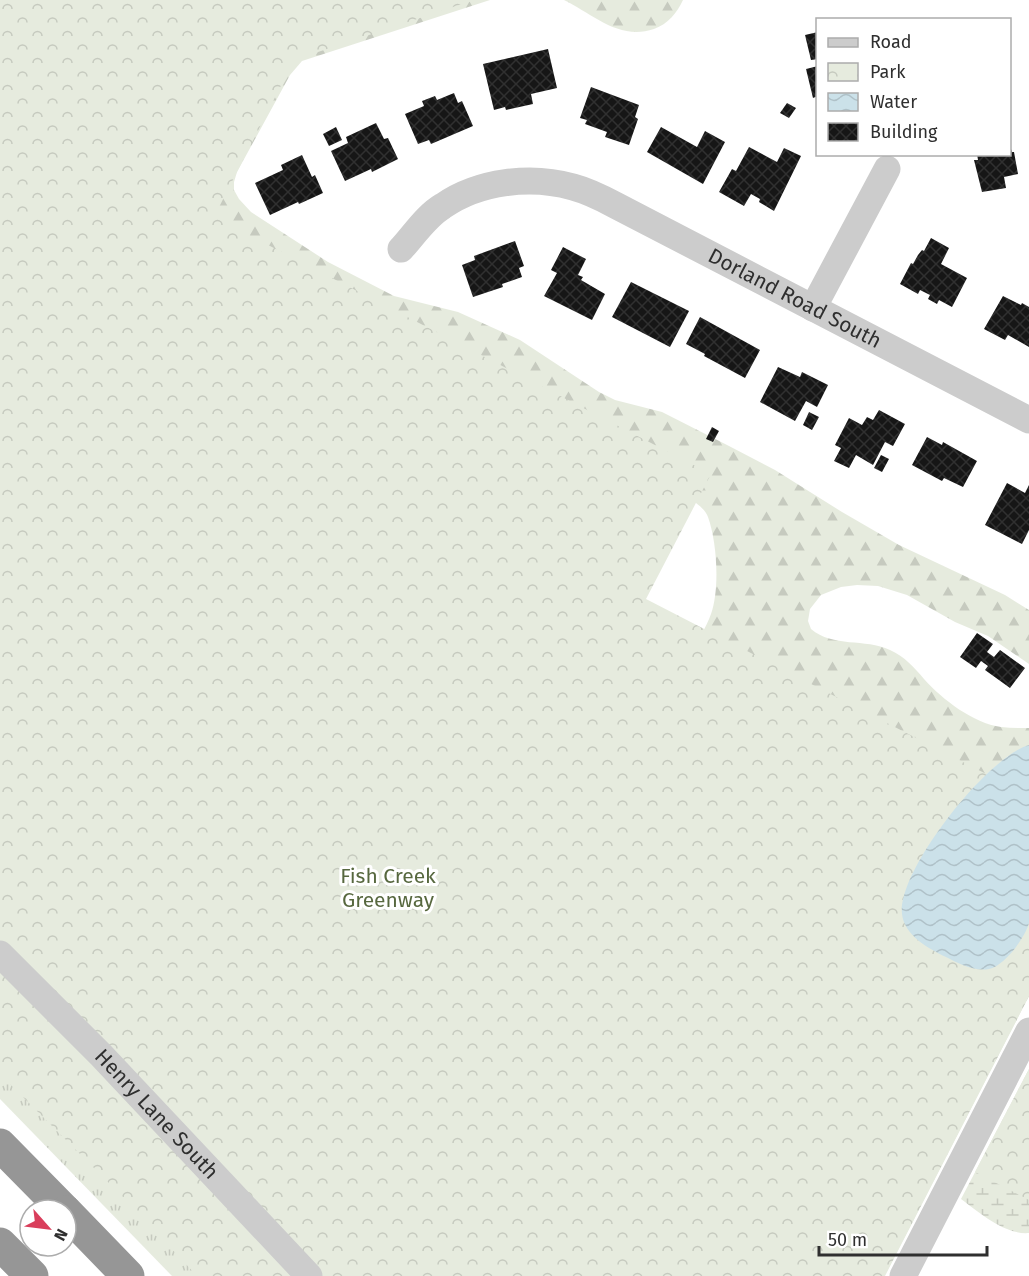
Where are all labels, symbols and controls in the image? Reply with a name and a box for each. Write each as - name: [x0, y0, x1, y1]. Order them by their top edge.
- legend: [816, 18, 1011, 156]
- text: Road: [870, 31, 912, 53]
- text: Park: [870, 61, 906, 83]
- text: Water: [870, 91, 917, 113]
- text: Building: [870, 121, 938, 143]
- street label: Dorland Road South: [704, 243, 886, 354]
- park label: Fish Creek Greenway: [340, 863, 436, 913]
- street label: Henry Lane South: [89, 1044, 224, 1185]
- north arrow: [18, 1198, 78, 1258]
- scale bar: [819, 1219, 987, 1257]
- text: N: [50, 1226, 72, 1244]
- text: 50 m: [828, 1229, 867, 1251]

